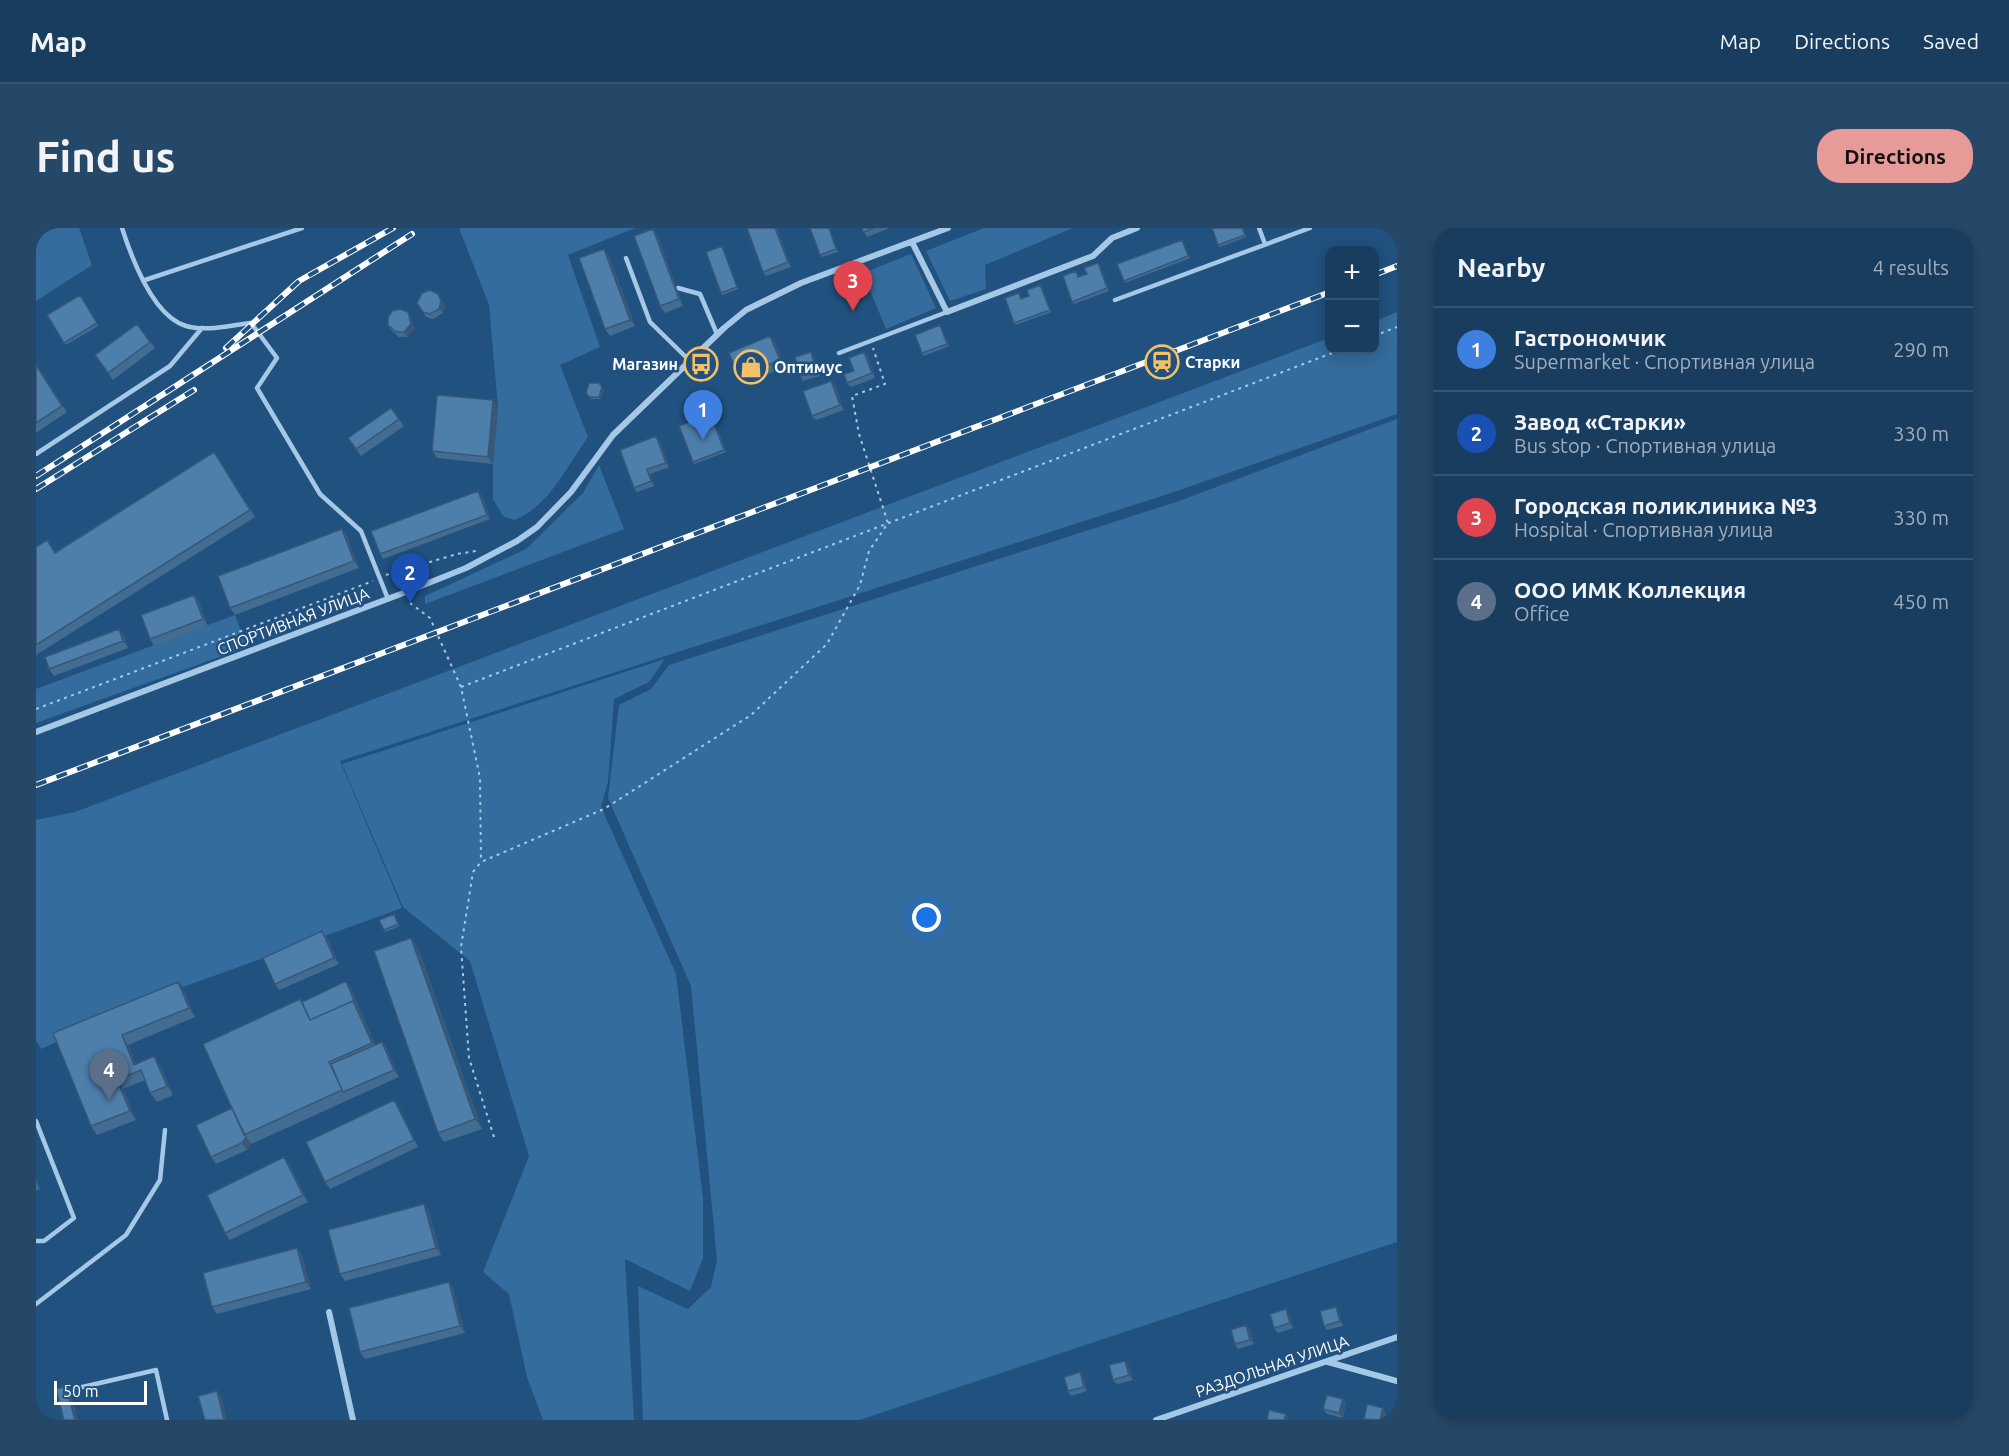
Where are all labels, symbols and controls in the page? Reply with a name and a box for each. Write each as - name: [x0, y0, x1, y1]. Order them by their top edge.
- text: Map: [30, 26, 87, 57]
- text: Map: [1720, 29, 1761, 53]
- text: Directions: [1794, 29, 1890, 53]
- text: Saved: [1923, 29, 1979, 53]
- button: Directions: [1817, 129, 1973, 183]
- text: Find us: [36, 133, 175, 180]
- map controls: [1325, 246, 1379, 354]
- button: +: [1325, 246, 1379, 300]
- text: Nearby: [1457, 253, 1545, 282]
- text: 4 results: [1873, 256, 1949, 279]
- pin: 3: [834, 262, 872, 311]
- button: −: [1325, 300, 1379, 354]
- text: Гастрономчик: [1514, 325, 1666, 350]
- text: 1: [1471, 338, 1482, 361]
- text: 290 m: [1893, 338, 1949, 361]
- station icon: Старки: [1144, 344, 1180, 380]
- bus stop icon: Магазин: [683, 346, 719, 382]
- shop icon: Оптимус: [733, 349, 769, 385]
- text: Supermarket · Спортивная улица: [1514, 350, 1815, 373]
- place label: Старки: [1185, 353, 1240, 371]
- place label: Магазин: [612, 355, 678, 373]
- place label: Оптимус: [774, 358, 842, 376]
- pin: 1: [684, 390, 722, 440]
- text: Завод «Старки»: [1514, 409, 1686, 434]
- text: 2: [1471, 422, 1482, 445]
- text: 330 m: [1893, 422, 1949, 445]
- text: Bus stop · Спортивная улица: [1514, 434, 1776, 457]
- text: Городская поликлиника №3: [1514, 493, 1818, 518]
- text: 3: [1471, 506, 1482, 529]
- text: 330 m: [1893, 506, 1949, 529]
- text: Hospital · Спортивная улица: [1514, 518, 1773, 541]
- pin: 2: [390, 554, 430, 603]
- text: ООО ИМК Коллекция: [1514, 577, 1746, 602]
- street label: СПОРТИВНАЯ УЛИЦА: [214, 583, 372, 658]
- text: 4: [1471, 590, 1482, 613]
- text: 450 m: [1893, 590, 1949, 613]
- text: Office: [1514, 602, 1570, 625]
- your location: [912, 903, 941, 932]
- pin: 4: [90, 1050, 128, 1100]
- street label: РАЗДОЛЬНАЯ УЛИЦА: [1193, 1331, 1351, 1401]
- scale bar: [54, 1378, 147, 1406]
- text: 50 m: [63, 1382, 99, 1400]

